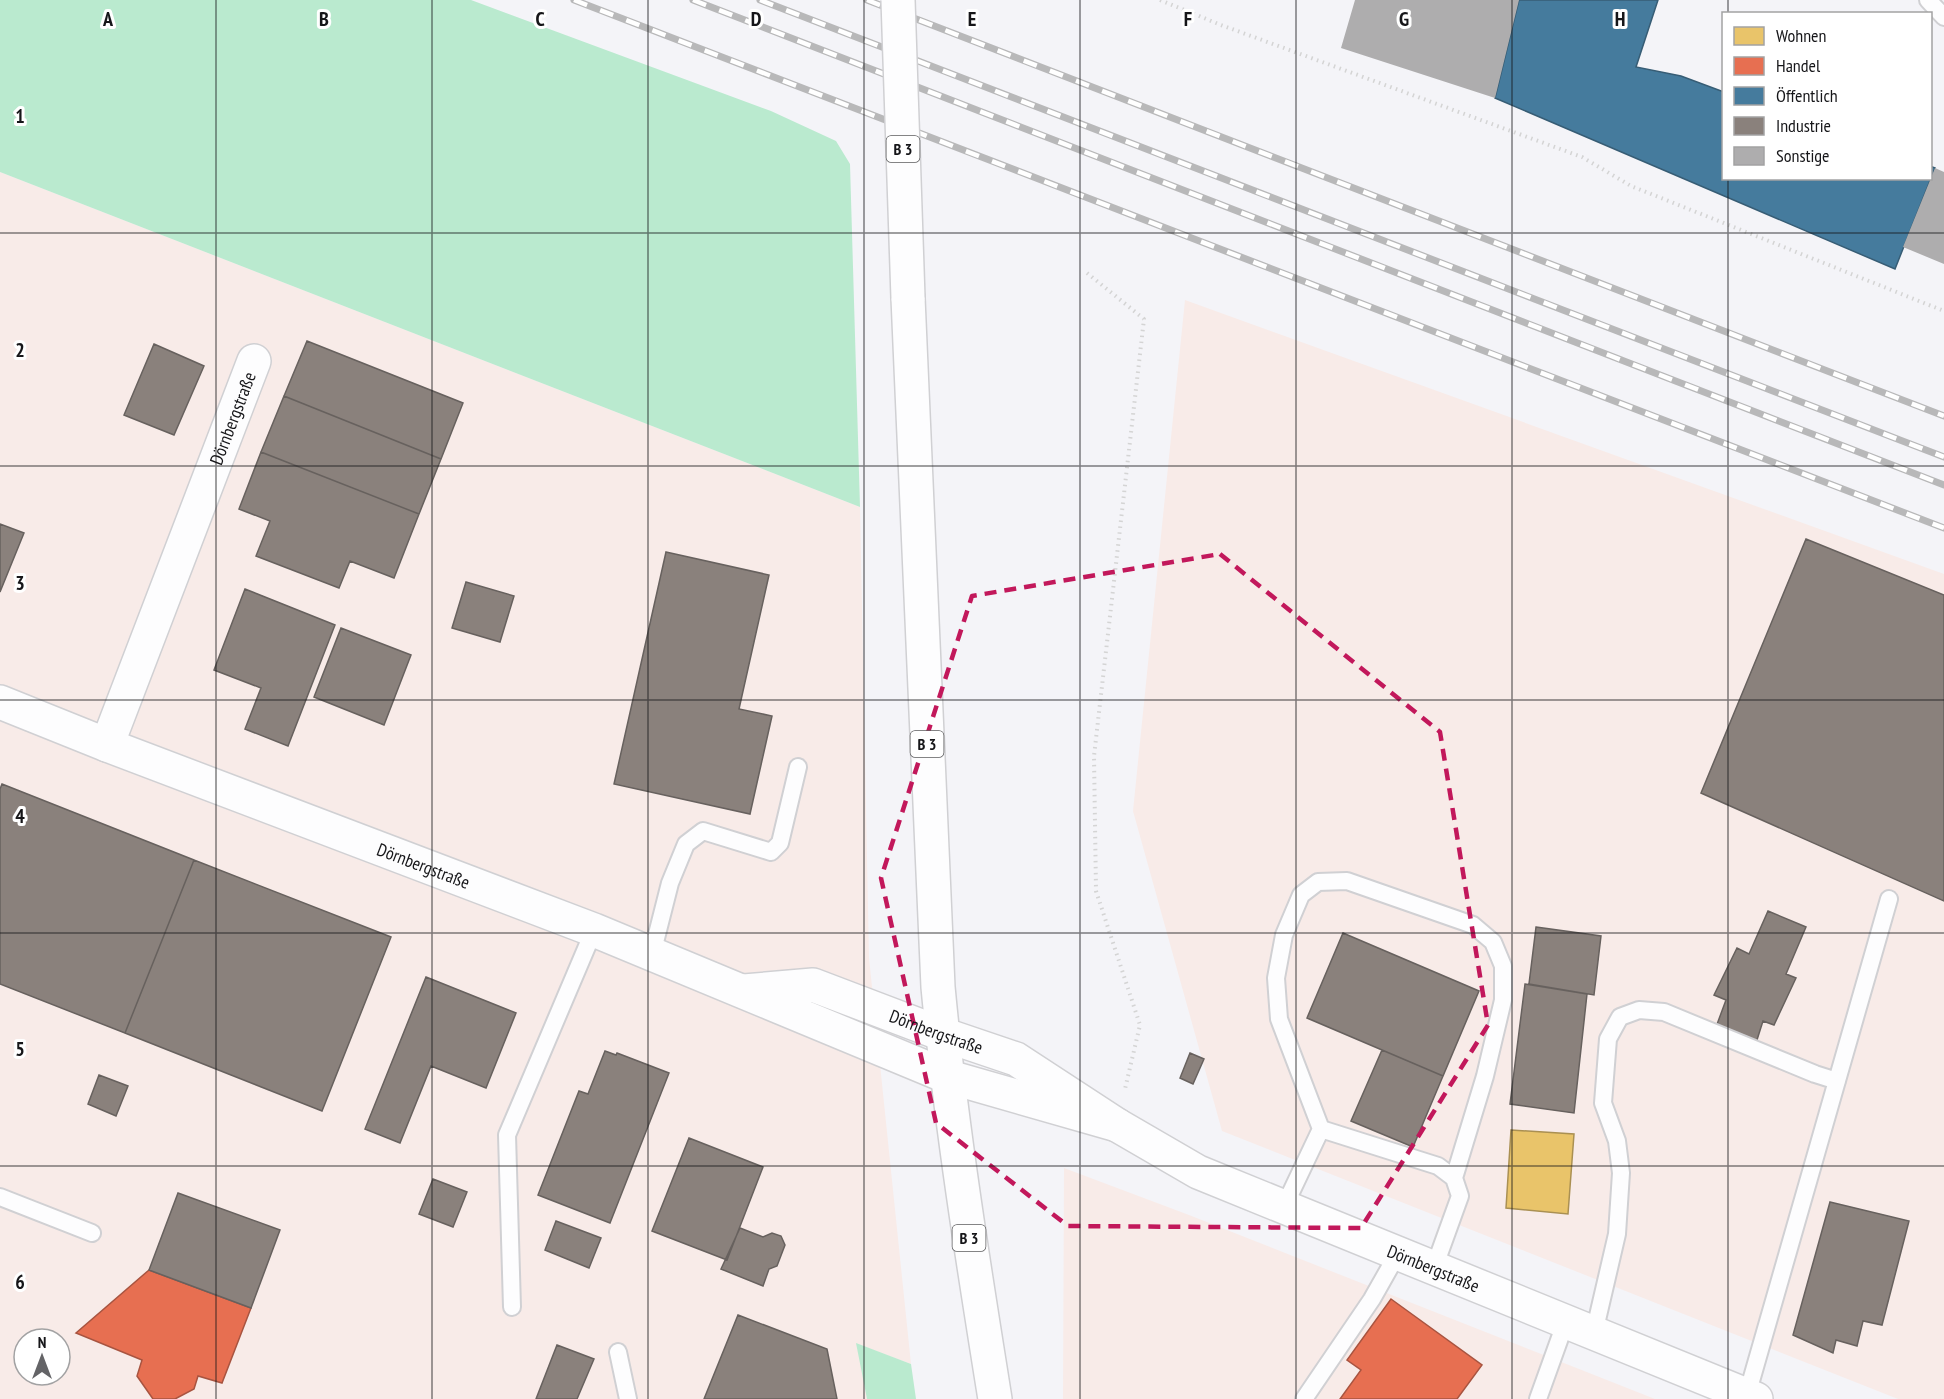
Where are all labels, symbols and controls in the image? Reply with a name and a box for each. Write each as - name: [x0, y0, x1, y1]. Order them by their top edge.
- text: A: [102, 6, 114, 32]
- text: B: [319, 6, 329, 32]
- text: C: [535, 6, 545, 32]
- text: D: [751, 6, 762, 32]
- text: E: [968, 6, 976, 32]
- text: F: [1184, 6, 1192, 32]
- text: G: [1399, 6, 1409, 32]
- text: H: [1615, 6, 1625, 32]
- legend: [1722, 12, 1932, 180]
- text: Wohnen: [1776, 24, 1826, 47]
- text: Handel: [1776, 54, 1821, 77]
- text: Öffentlich: [1776, 84, 1838, 107]
- text: 1: [15, 103, 25, 129]
- text: Industrie: [1776, 114, 1831, 137]
- road number: B 3: [886, 136, 920, 162]
- text: Sonstige: [1776, 144, 1830, 167]
- text: 2: [15, 337, 25, 363]
- street label: Dörnbergstraße: [204, 369, 260, 468]
- text: 3: [15, 570, 25, 596]
- road number: B 3: [910, 731, 944, 757]
- text: 4: [15, 803, 25, 829]
- street label: Dörnbergstraße: [374, 837, 473, 893]
- street label: Dörnbergstraße: [887, 1004, 986, 1058]
- text: 5: [15, 1036, 25, 1062]
- road number: B 3: [952, 1225, 986, 1251]
- street label: Dörnbergstraße: [1384, 1239, 1483, 1297]
- text: 6: [15, 1269, 25, 1295]
- north arrow: [12, 1327, 72, 1387]
- text: N: [38, 1332, 46, 1352]

